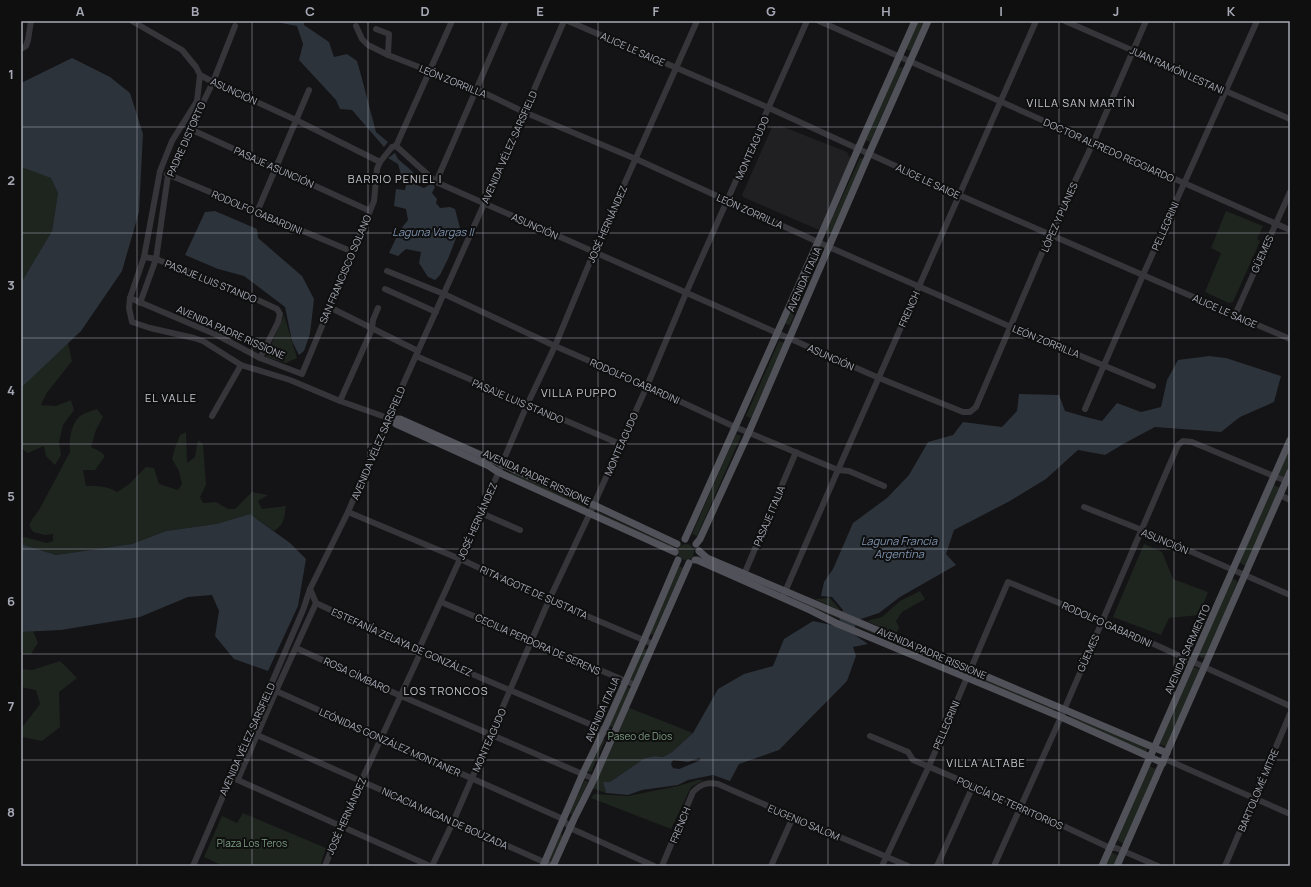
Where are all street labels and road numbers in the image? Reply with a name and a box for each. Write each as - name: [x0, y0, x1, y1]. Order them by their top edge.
- street label: ALICE LE SAIGE: [599, 29, 668, 70]
- street label: JUAN RAMÓN LESTANI: [1128, 43, 1226, 97]
- street label: LEÓN ZORRILLA: [417, 61, 489, 101]
- street label: ASUNCIÓN: [208, 74, 260, 108]
- street label: AVENIDA VÉLEZ SARSFIELD: [478, 88, 540, 206]
- street label: PADRE DISTORTO: [163, 99, 209, 179]
- street label: MONTEAGUDO: [732, 114, 772, 182]
- street label: DOCTOR ALFREDO REGGIARDO: [1041, 115, 1177, 185]
- street label: PASAJE ASUNCIÓN: [232, 143, 316, 191]
- street label: ALICE LE SAIGE: [894, 160, 963, 202]
- street label: LÓPEZ Y PLANES: [1037, 180, 1081, 254]
- street label: JOSÉ HERNÁNDEZ: [584, 183, 630, 265]
- street label: RODOLFO GABARDINI: [210, 187, 304, 237]
- street label: LEÓN ZORRILLA: [715, 190, 786, 232]
- street label: PELLEGRINI: [1148, 199, 1182, 253]
- street label: ASUNCIÓN: [509, 209, 561, 243]
- street label: SAN FRANCISCO SOLANO: [316, 212, 374, 326]
- street label: GÜEMES: [1248, 233, 1276, 275]
- street label: AVENIDA ITALIA: [783, 244, 825, 314]
- street label: PASAJE LUIS STANDO: [163, 256, 259, 306]
- street label: FRENCH: [895, 289, 923, 329]
- street label: ALICE LE SAIGE: [1191, 291, 1260, 332]
- street label: AVENIDA PADRE RISSIONE: [175, 302, 288, 362]
- street label: LEÓN ZORRILLA: [1010, 321, 1082, 361]
- street label: ASUNCIÓN: [805, 340, 857, 374]
- street label: RODOLFO GABARDINI: [588, 355, 682, 407]
- street label: PASAJE LUIS STANDO: [470, 375, 566, 427]
- street label: AVENIDA VÉLEZ SARSFIELD: [348, 384, 408, 502]
- street label: MONTEAGUDO: [601, 410, 641, 478]
- street label: AVENIDA PADRE RISSIONE: [481, 446, 593, 508]
- street label: JOSÉ HERNÁNDEZ: [454, 480, 500, 562]
- street label: PASAJE ITALIA: [750, 483, 788, 549]
- street label: ASUNCIÓN: [1139, 525, 1191, 557]
- street label: RITA AGOTE DE SUSTAITA: [478, 562, 591, 622]
- street label: RODOLFO GABARDINI: [1060, 598, 1154, 650]
- street label: AVENIDA SARMIENTO: [1161, 602, 1213, 696]
- street label: ESTEFANÍA ZELAYA DE GONZÁLEZ: [329, 605, 475, 679]
- street label: CECILIA PERDORA DE SERENS: [473, 610, 603, 678]
- street label: AVENIDA PADRE RISSIONE: [875, 624, 989, 682]
- street label: GÜEMES: [1074, 632, 1102, 674]
- street label: ROSA CÍMBARO: [321, 653, 393, 697]
- street label: AVENIDA ITALIA: [581, 674, 623, 744]
- street label: AVENIDA VÉLEZ SARSFIELD: [216, 680, 278, 798]
- street label: PELLEGRINI: [929, 698, 963, 752]
- street label: LEÓNIDAS GONZÁLEZ MONTANER: [317, 704, 463, 780]
- street label: MONTEAGUDO: [469, 706, 509, 774]
- street label: BARTOLOMÉ MITRE: [1234, 746, 1282, 834]
- street label: POLICÍA DE TERRITORIOS: [955, 773, 1065, 833]
- street label: JOSÉ HERNÁNDEZ: [323, 775, 369, 857]
- street label: NICACIA MAGAN DE BOUZADA: [380, 784, 511, 852]
- street label: EUGENIO SALOM: [766, 801, 842, 843]
- street label: FRENCH: [666, 805, 694, 845]

